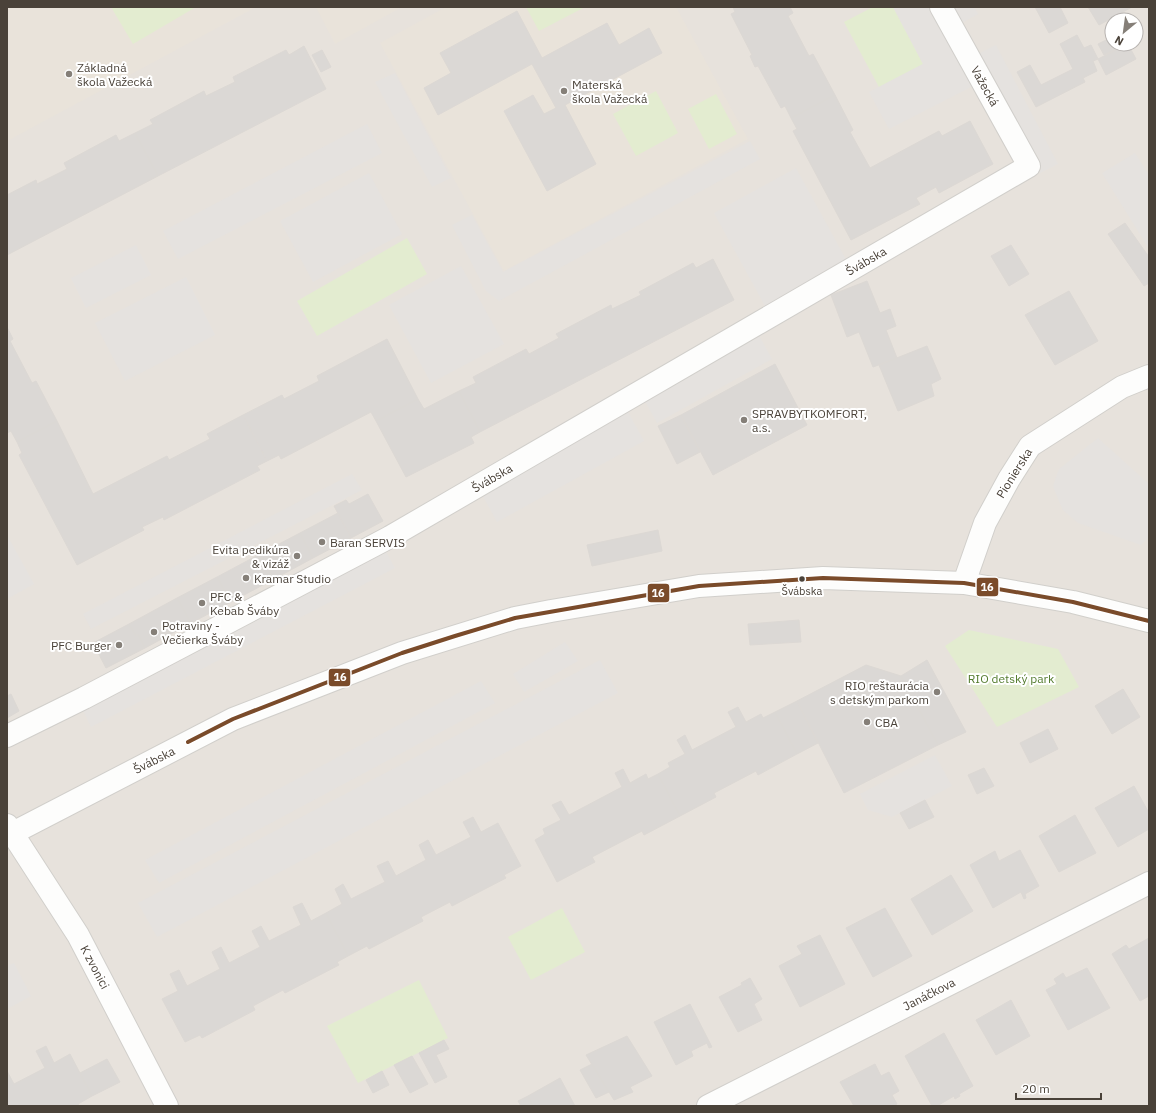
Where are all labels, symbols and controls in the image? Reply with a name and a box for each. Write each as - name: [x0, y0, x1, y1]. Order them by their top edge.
- north arrow: [1104, 12, 1144, 52]
- text: N: [1112, 33, 1126, 49]
- place label: Základná škola Važecká: [77, 60, 153, 89]
- street label: Važecká: [968, 63, 1003, 109]
- marker: Základná škola Važecká: [64, 69, 74, 79]
- place label: Materská škola Važecká: [572, 77, 648, 106]
- marker: Materská škola Važecká: [559, 86, 569, 96]
- street label: Švábska: [843, 243, 890, 279]
- place label: SPRAVBYTKOMFORT, a.s.: [752, 406, 867, 435]
- marker: SPRAVBYTKOMFORT, a.s.: [739, 415, 749, 425]
- street label: Pionierska: [993, 445, 1036, 501]
- street label: Švábska: [469, 460, 516, 496]
- place label: Baran SERVIS: [330, 535, 405, 550]
- marker: Baran SERVIS: [317, 537, 327, 547]
- place label: Evita pedikúra & vizáž: [212, 542, 290, 571]
- marker: Evita pedikúra & vizáž: [292, 551, 302, 561]
- place label: Kramar Studio: [254, 571, 331, 586]
- marker: Kramar Studio: [241, 573, 251, 583]
- marker: Švábska: [797, 574, 807, 584]
- line badge: 16: [976, 577, 999, 597]
- text: 16: [980, 580, 994, 594]
- line badge: 16: [647, 583, 670, 603]
- place label: Švábska: [782, 584, 823, 598]
- text: 16: [651, 586, 665, 600]
- place label: PFC & Kebab Šváby: [210, 589, 279, 618]
- marker: PFC & Kebab Šváby: [197, 598, 207, 608]
- place label: Potraviny - Večierka Šváby: [162, 618, 243, 647]
- marker: Potraviny - Večierka Šváby: [149, 627, 159, 637]
- place label: PFC Burger: [51, 638, 112, 653]
- marker: PFC Burger: [114, 640, 124, 650]
- line badge: 16: [328, 668, 351, 687]
- text: 16: [333, 670, 347, 684]
- park label: RIO detský park: [968, 671, 1055, 686]
- place label: RIO reštaurácia s detským parkom: [830, 678, 930, 707]
- marker: RIO reštaurácia s detským parkom: [932, 687, 942, 697]
- place label: CBA: [875, 715, 898, 730]
- marker: CBA: [862, 717, 872, 727]
- street label: Švábska: [131, 743, 178, 777]
- street label: K zvonici: [77, 943, 113, 991]
- street label: Janáčkova: [900, 974, 958, 1014]
- scale bar: [1016, 1075, 1101, 1101]
- text: 20 m: [1022, 1081, 1050, 1096]

